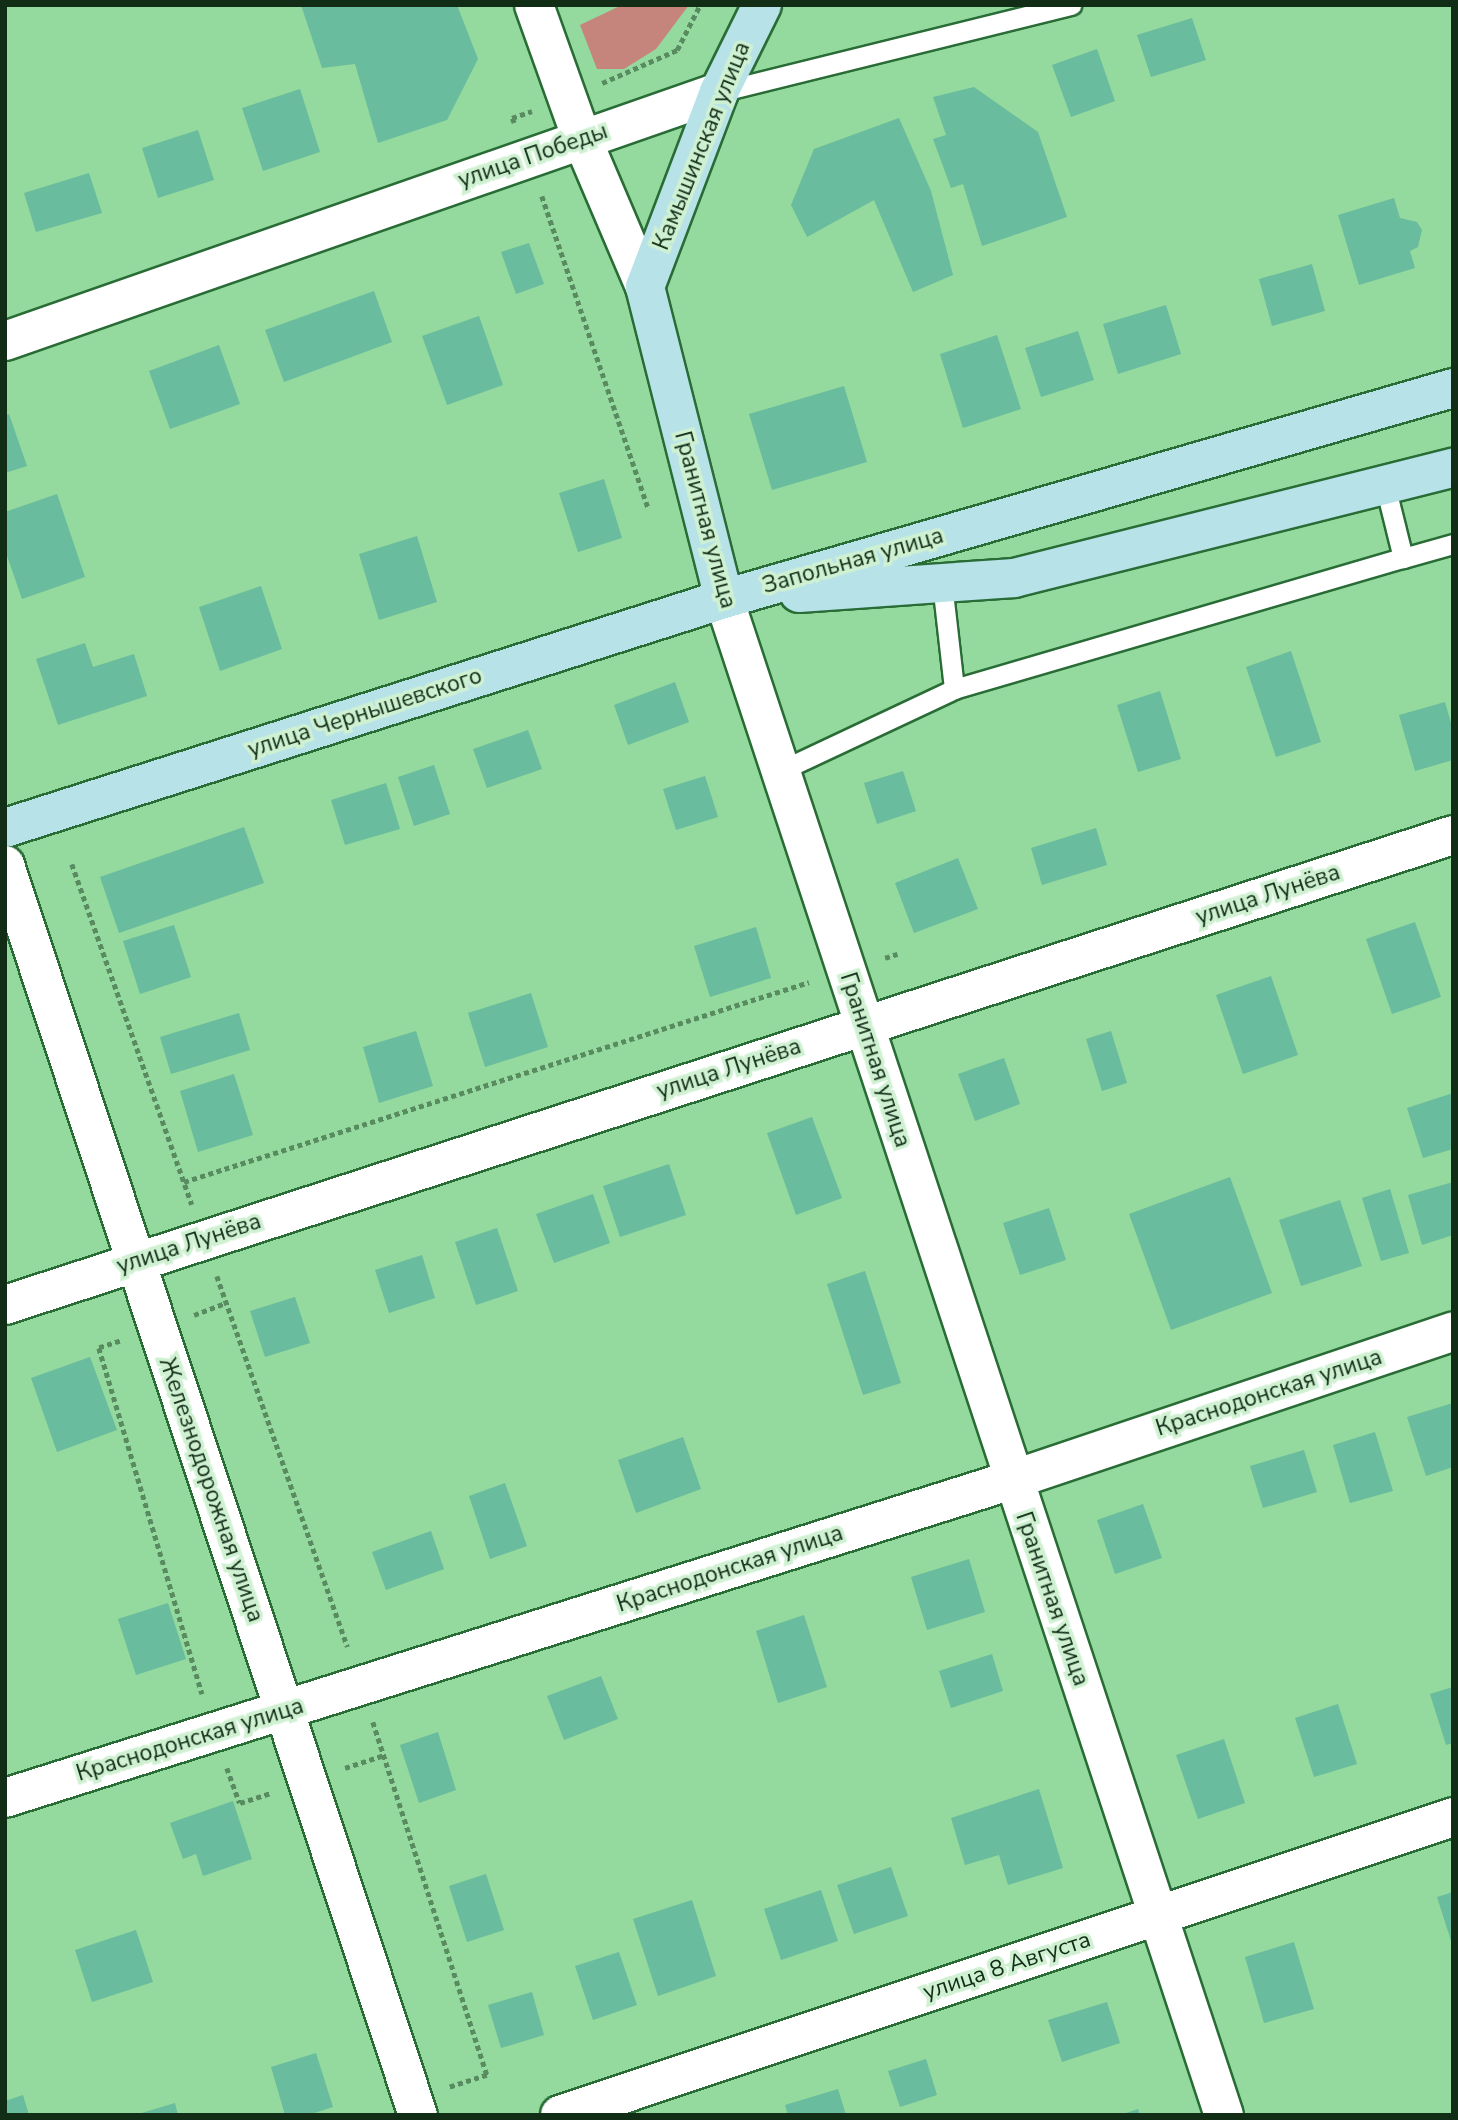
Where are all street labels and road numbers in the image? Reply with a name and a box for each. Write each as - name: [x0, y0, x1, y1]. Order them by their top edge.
- street label: Камышинская улица: [648, 38, 756, 254]
- street label: улица Победы: [455, 117, 611, 195]
- street label: Гранитная улица: [668, 428, 742, 612]
- street label: Запольная улица: [759, 522, 947, 600]
- street label: улица Чернышевского: [244, 662, 486, 764]
- street label: улица Лунёва: [1192, 859, 1344, 931]
- street label: Гранитная улица: [834, 969, 916, 1151]
- street label: улица Лунёва: [653, 1033, 805, 1105]
- street label: улица Лунёва: [113, 1208, 265, 1280]
- street label: Краснодонская улица: [1152, 1343, 1386, 1443]
- street label: Железнодорожная улица: [153, 1354, 269, 1626]
- street label: Гранитная улица: [1009, 1508, 1095, 1690]
- street label: Краснодонская улица: [613, 1519, 847, 1619]
- street label: Краснодонская улица: [73, 1692, 307, 1788]
- street label: улица 8 Августа: [920, 1926, 1094, 2006]

